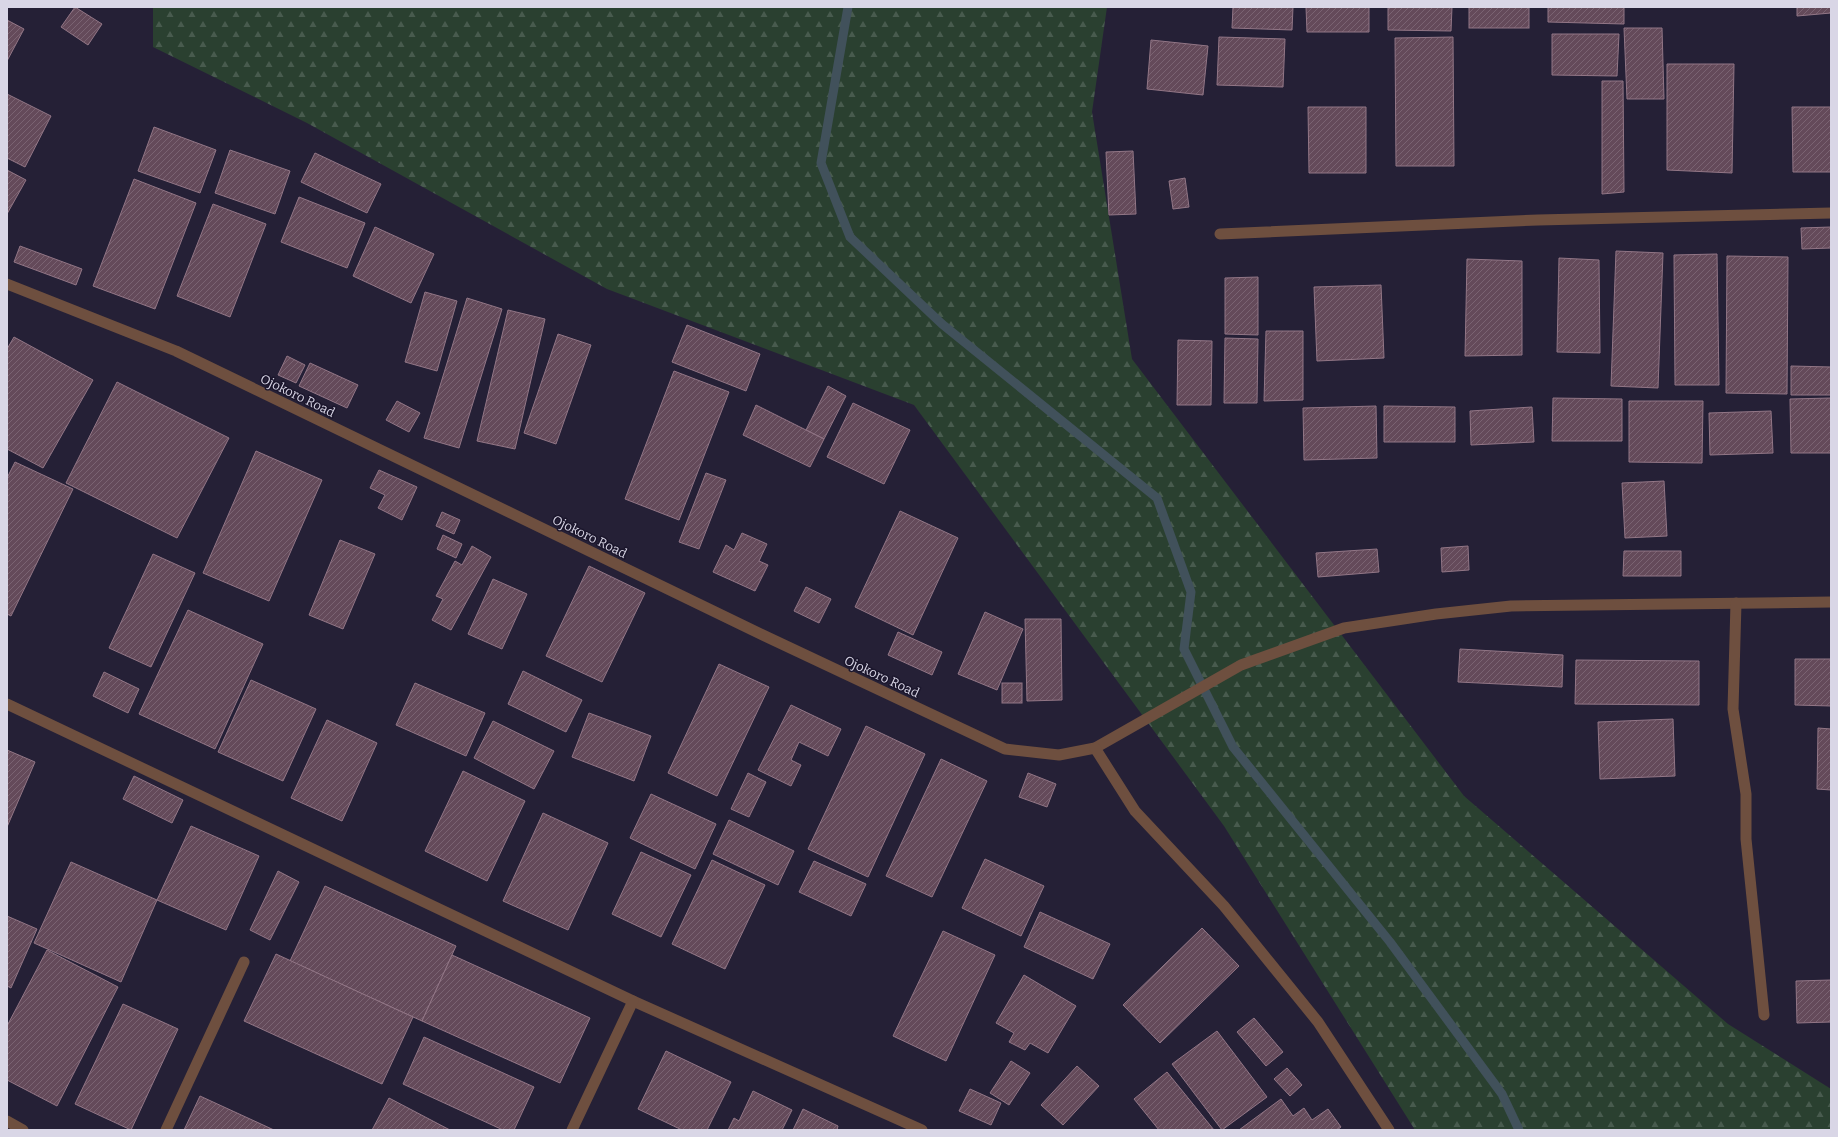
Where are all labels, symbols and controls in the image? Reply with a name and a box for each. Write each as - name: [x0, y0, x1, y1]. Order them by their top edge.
- street label: Ojokoro Road: [258, 371, 338, 420]
- street label: Ojokoro Road: [550, 512, 630, 561]
- street label: Ojokoro Road: [842, 653, 922, 701]

